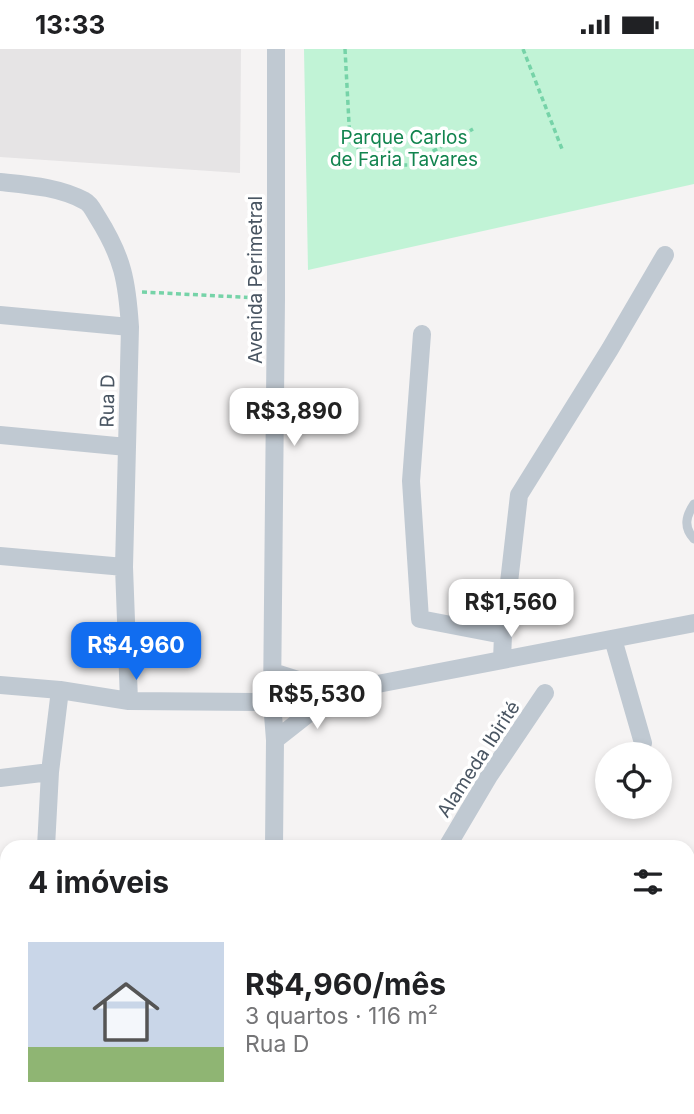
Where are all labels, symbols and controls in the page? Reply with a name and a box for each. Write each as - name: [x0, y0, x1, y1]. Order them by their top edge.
- text: 13:33: [35, 9, 105, 40]
- park label: Parque Carlos de Faria Tavares: [330, 126, 478, 171]
- street label: Avenida Perimetral: [244, 196, 267, 364]
- street label: Rua D: [96, 374, 119, 428]
- pin: R$3,890: [229, 389, 359, 448]
- text: R$3,890: [246, 397, 342, 425]
- pin: R$1,560: [446, 579, 576, 639]
- text: R$1,560: [465, 588, 557, 616]
- pin: R$4,960: [71, 623, 201, 682]
- text: R$4,960: [87, 631, 185, 659]
- pin: R$5,530: [252, 671, 382, 731]
- text: R$5,530: [269, 680, 365, 708]
- street label: Alameda Ibirité: [432, 697, 525, 822]
- map controls: [595, 742, 672, 819]
- button: locate: [595, 742, 672, 819]
- icon: filters: [629, 863, 667, 901]
- text: 4 imóveis: [28, 864, 169, 900]
- text: R$4,960/mês: [245, 966, 446, 1002]
- icon: home: [84, 970, 168, 1054]
- text: 3 quartos · 116 m²: [245, 1002, 438, 1030]
- text: Rua D: [245, 1030, 309, 1058]

